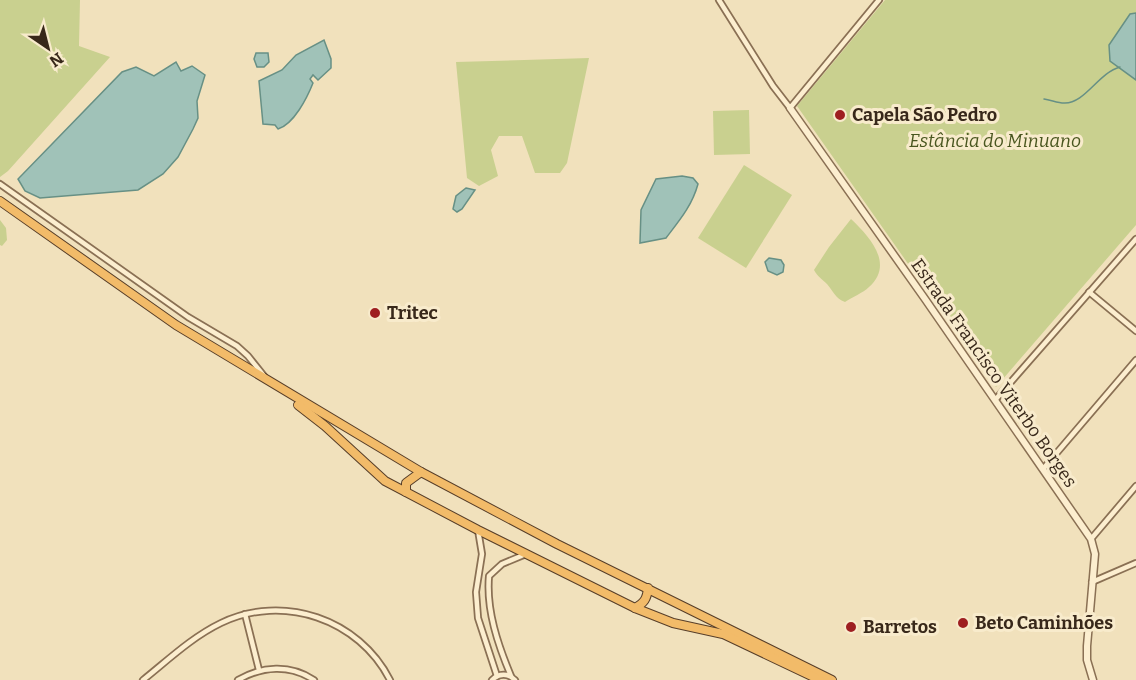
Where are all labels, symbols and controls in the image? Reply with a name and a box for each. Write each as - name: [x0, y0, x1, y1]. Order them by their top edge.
- north arrow: [18, 18, 78, 78]
- text: N: [46, 49, 67, 71]
- place label: Capela São Pedro: [852, 104, 997, 126]
- marker: Capela São Pedro: [833, 108, 847, 122]
- park label: Estância do Minuano: [909, 130, 1081, 152]
- street label: Estrada Francisco Viterbo Borges: [906, 254, 1082, 492]
- place label: Tritec: [387, 302, 438, 324]
- marker: Tritec: [368, 306, 382, 320]
- place label: Beto Caminhões: [975, 612, 1113, 634]
- place label: Barretos: [863, 616, 937, 638]
- marker: Beto Caminhões: [956, 616, 970, 630]
- marker: Barretos: [844, 620, 858, 634]

